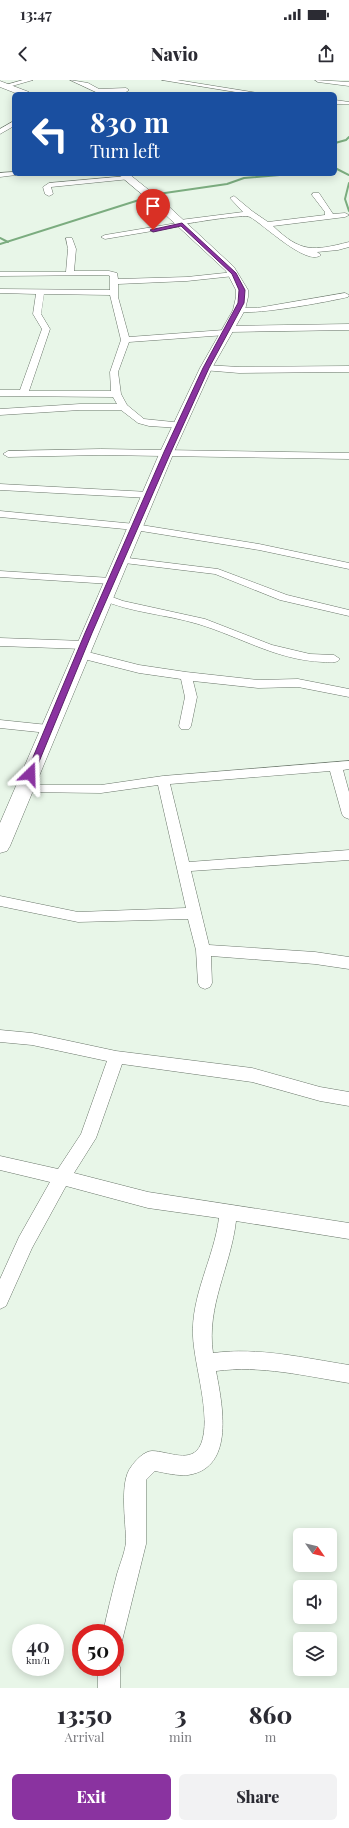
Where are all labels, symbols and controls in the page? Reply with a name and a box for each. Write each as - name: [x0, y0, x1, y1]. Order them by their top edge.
- text: 13:47: [20, 4, 52, 24]
- text: Navio: [151, 42, 198, 66]
- icon: back: [12, 43, 34, 65]
- icon: share: [315, 43, 337, 65]
- text: 830 m: [90, 103, 169, 140]
- icon: left: [24, 108, 76, 160]
- text: Turn left: [90, 139, 160, 163]
- pin: [136, 189, 170, 230]
- icon: arrive: [142, 195, 164, 217]
- position arrow: [9, 753, 51, 795]
- north arrow: [293, 1528, 337, 1572]
- map controls: [293, 1528, 337, 1676]
- button: sound: [293, 1580, 337, 1624]
- speed limit sign: 50: [72, 1624, 124, 1676]
- text: 40: [26, 1631, 50, 1658]
- button: layers: [293, 1632, 337, 1676]
- text: km/h: [26, 1653, 50, 1667]
- text: 13:50: [57, 1698, 112, 1730]
- text: 3: [175, 1698, 187, 1730]
- text: 860: [249, 1698, 292, 1730]
- text: Arrival: [64, 1728, 105, 1745]
- text: min: [169, 1728, 192, 1745]
- text: m: [265, 1728, 276, 1745]
- button: Exit: [12, 1774, 171, 1820]
- button: Share: [179, 1774, 337, 1820]

